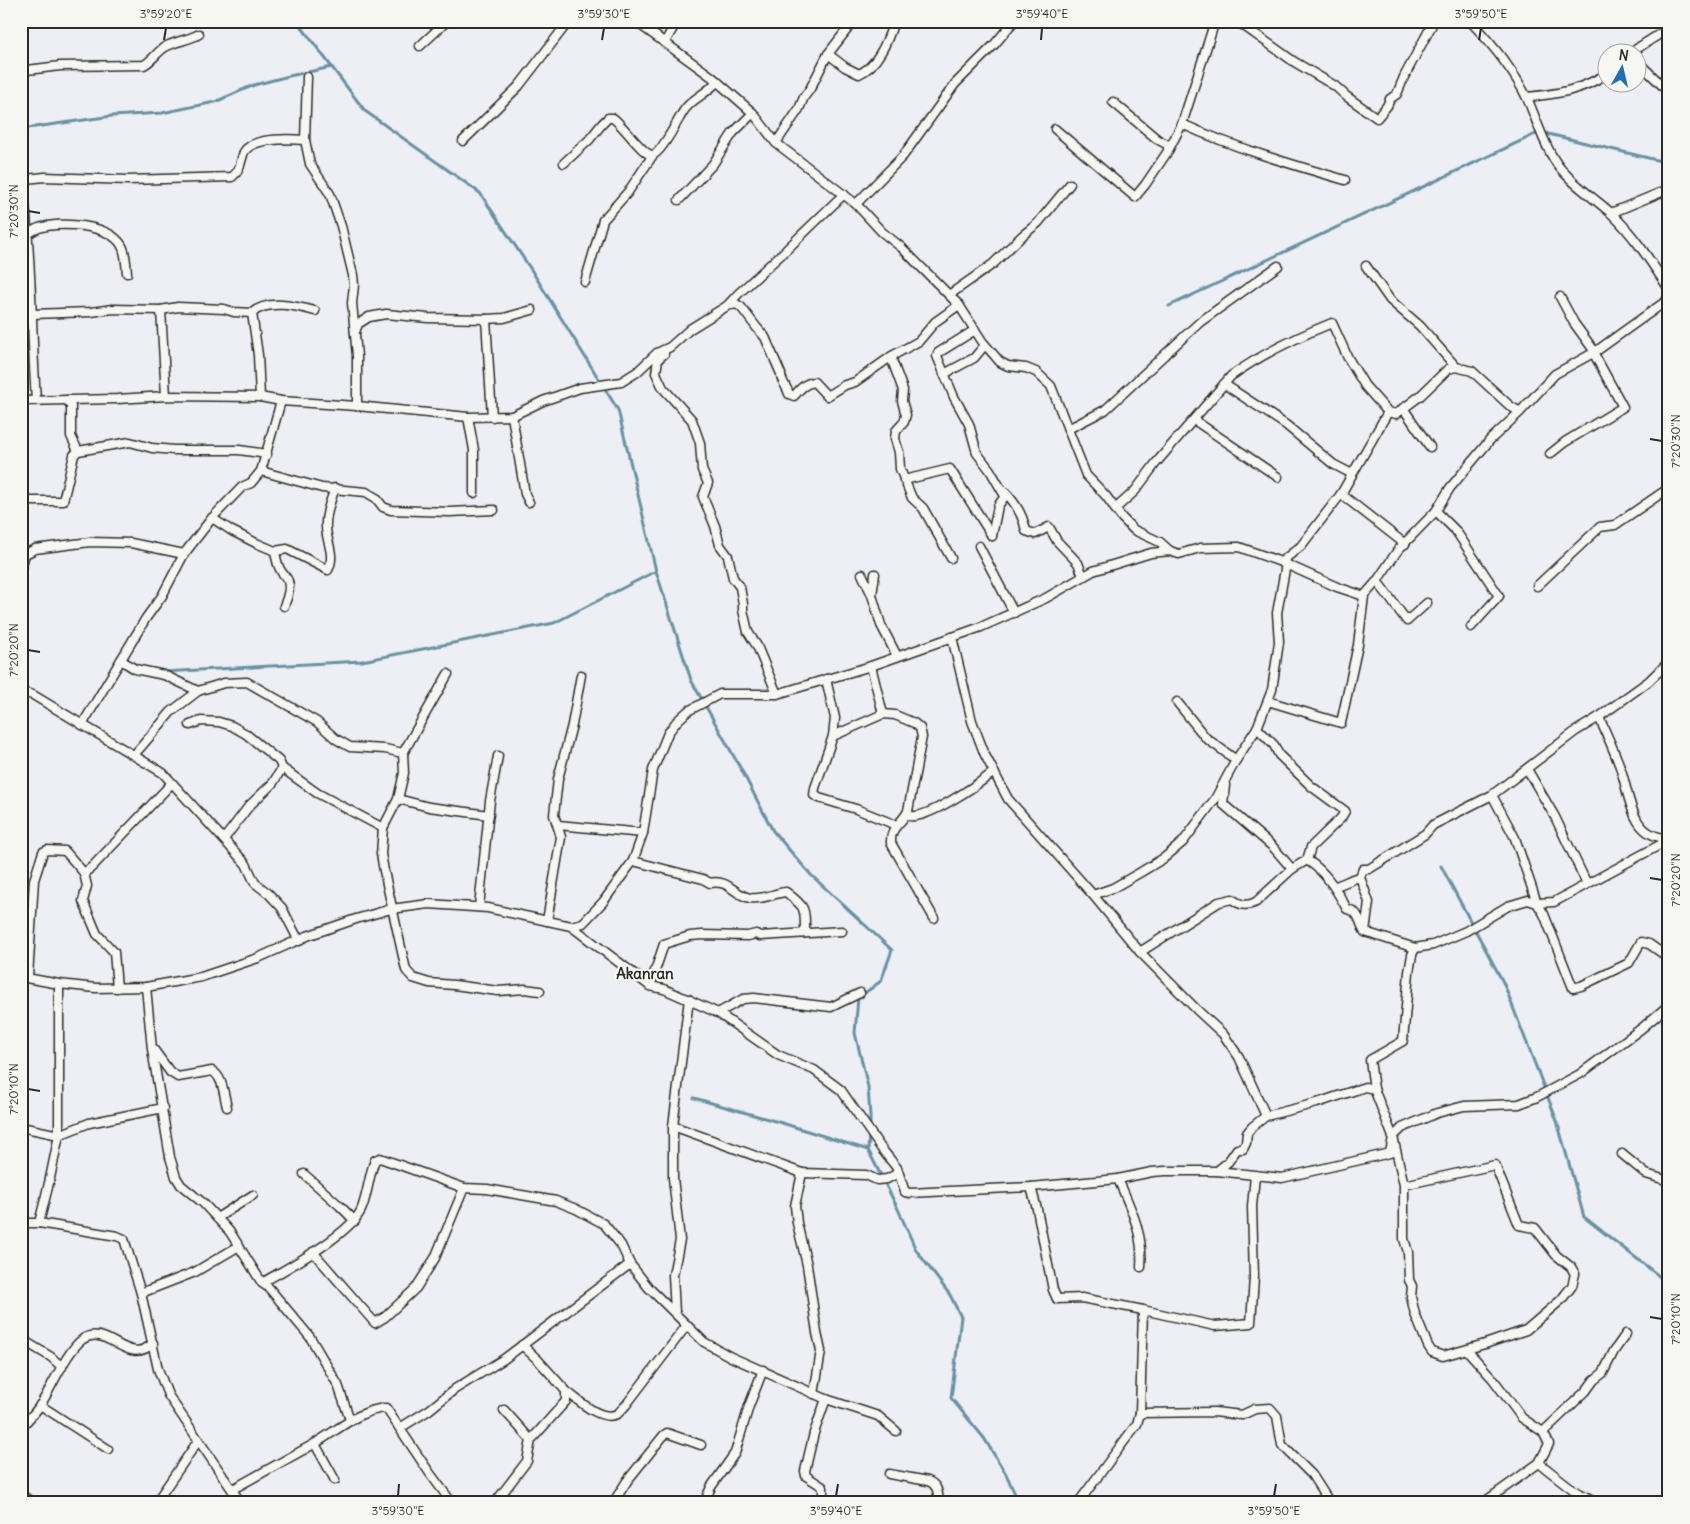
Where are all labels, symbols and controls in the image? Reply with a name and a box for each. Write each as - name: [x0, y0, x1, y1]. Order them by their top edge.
- text: 3°59'20"E: [140, 6, 192, 21]
- text: 3°59'30"E: [578, 6, 630, 21]
- text: 3°59'40"E: [1016, 6, 1068, 21]
- text: 3°59'50"E: [1455, 6, 1507, 21]
- north arrow: [1598, 42, 1648, 92]
- text: N: [1618, 46, 1630, 65]
- text: 7°20'30"N: [6, 184, 21, 238]
- text: 7°20'30"N: [1668, 414, 1683, 468]
- text: 7°20'20"N: [6, 623, 21, 677]
- text: 7°20'20"N: [1668, 853, 1683, 907]
- district label: Akanran: [616, 964, 674, 983]
- text: 7°20'10"N: [6, 1063, 21, 1115]
- text: 7°20'10"N: [1668, 1293, 1683, 1345]
- text: 3°59'30"E: [372, 1503, 424, 1518]
- text: 3°59'40"E: [810, 1503, 862, 1518]
- text: 3°59'50"E: [1248, 1503, 1300, 1518]

